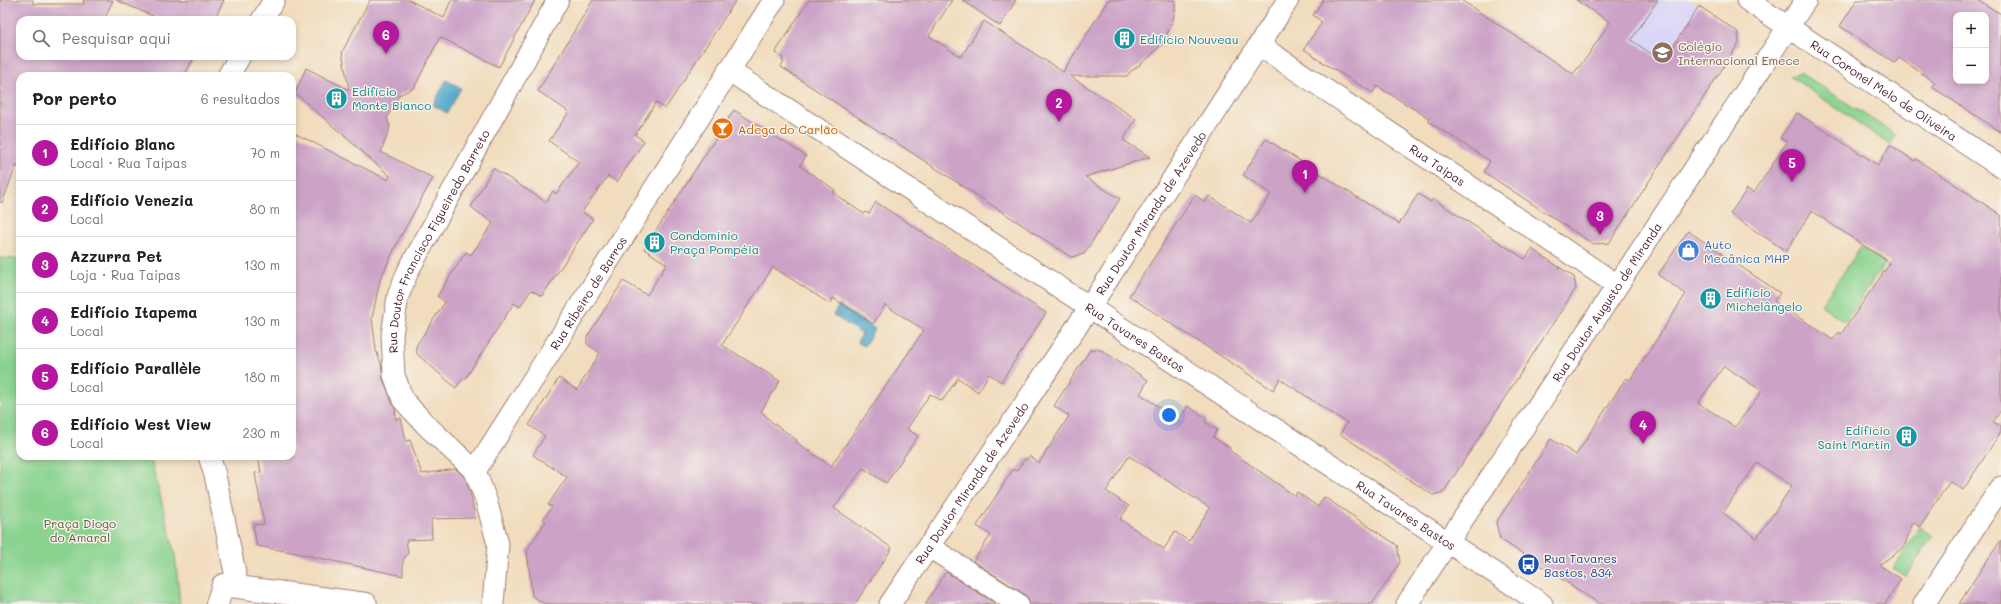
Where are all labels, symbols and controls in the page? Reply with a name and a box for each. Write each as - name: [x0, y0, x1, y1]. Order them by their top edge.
- map controls: [1953, 12, 1989, 84]
- button: +: [1953, 12, 1989, 48]
- search box: [16, 16, 296, 60]
- pin: 6: [373, 21, 399, 54]
- building icon: Edifício Nouveau: [1111, 26, 1137, 52]
- icon: search: [30, 27, 52, 49]
- text: Pesquisar aqui: [62, 28, 171, 48]
- place label: Edifício Nouveau: [1140, 31, 1239, 47]
- street label: Rua Coronel Melo de Oliveira: [1808, 36, 1961, 144]
- place label: Colégio Internacional Emece: [1678, 38, 1800, 68]
- school or university icon: Colégio Internacional Emece: [1649, 40, 1675, 66]
- button: −: [1953, 48, 1989, 84]
- place label: Edifício Monte Bianco: [352, 83, 431, 113]
- building icon: Edifício Monte Bianco: [323, 85, 349, 111]
- text: Por perto: [32, 87, 116, 109]
- pin: 2: [1046, 89, 1072, 122]
- text: 6 resultados: [201, 90, 280, 107]
- bar icon: Adega do Carlão: [710, 116, 736, 142]
- place label: Adega do Carlão: [738, 121, 838, 137]
- street label: Rua Doutor Francisco Figueiredo Barreto: [384, 127, 493, 354]
- street label: Rua Doutor Miranda de Azevedo: [1092, 128, 1209, 298]
- text: Edifício Blanc: [70, 134, 175, 154]
- street label: Rua Taipas: [1406, 140, 1469, 189]
- text: 1: [42, 144, 48, 161]
- text: 70 m: [250, 144, 280, 161]
- pin: 5: [1779, 149, 1805, 182]
- text: Local · Rua Taipas: [70, 154, 187, 171]
- pin: 1: [1292, 160, 1318, 193]
- text: Edifício Venezia: [70, 190, 194, 210]
- text: 2: [41, 200, 49, 217]
- text: 80 m: [250, 200, 280, 217]
- pin: 3: [1587, 202, 1613, 235]
- text: Local: [70, 210, 104, 227]
- street label: Rua Doutor Augusto de Miranda: [1548, 219, 1665, 385]
- place label: Condomínio Praça Pompéia: [670, 227, 759, 257]
- building icon: Condomínio Praça Pompéia: [642, 229, 668, 255]
- street label: Rua Ribeiro de Barros: [546, 233, 630, 353]
- place label: Auto Mecânica MHP: [1704, 236, 1790, 266]
- shop icon: Auto Mecânica MHP: [1676, 238, 1702, 264]
- text: Azzurra Pet: [70, 246, 162, 266]
- text: 3: [41, 256, 49, 273]
- text: 130 m: [244, 256, 280, 273]
- text: Loja · Rua Taipas: [70, 266, 180, 283]
- place label: Edifício Michelângelo: [1726, 284, 1802, 314]
- building icon: Edifício Michelângelo: [1697, 286, 1723, 312]
- street label: Rua Tavares Bastos: [1082, 299, 1188, 376]
- text: Edifício Itapema: [70, 302, 197, 322]
- text: 4: [41, 312, 49, 329]
- text: 130 m: [244, 312, 280, 329]
- text: Local: [70, 322, 104, 339]
- text: Edifício Parallèle: [70, 358, 201, 378]
- text: 5: [41, 368, 49, 385]
- text: 180 m: [244, 368, 280, 385]
- text: Local: [70, 378, 104, 395]
- street label: Rua Doutor Miranda de Azevedo: [911, 399, 1032, 567]
- your location: [1159, 405, 1179, 425]
- pin: 4: [1630, 411, 1656, 444]
- text: Edifício West View: [70, 414, 211, 434]
- place label: Edifício Saint Martin: [1818, 422, 1890, 452]
- text: 6: [41, 424, 49, 441]
- text: 230 m: [243, 424, 280, 441]
- building icon: Edifício Saint Martin: [1893, 424, 1919, 450]
- text: Local: [70, 434, 104, 451]
- street label: Rua Tavares Bastos: [1353, 476, 1459, 553]
- park label: Praça Diogo do Amaral: [44, 515, 116, 545]
- place label: Rua Tavares Bastos, 834: [1544, 550, 1617, 580]
- bus stop icon: Rua Tavares Bastos, 834: [1516, 552, 1542, 578]

